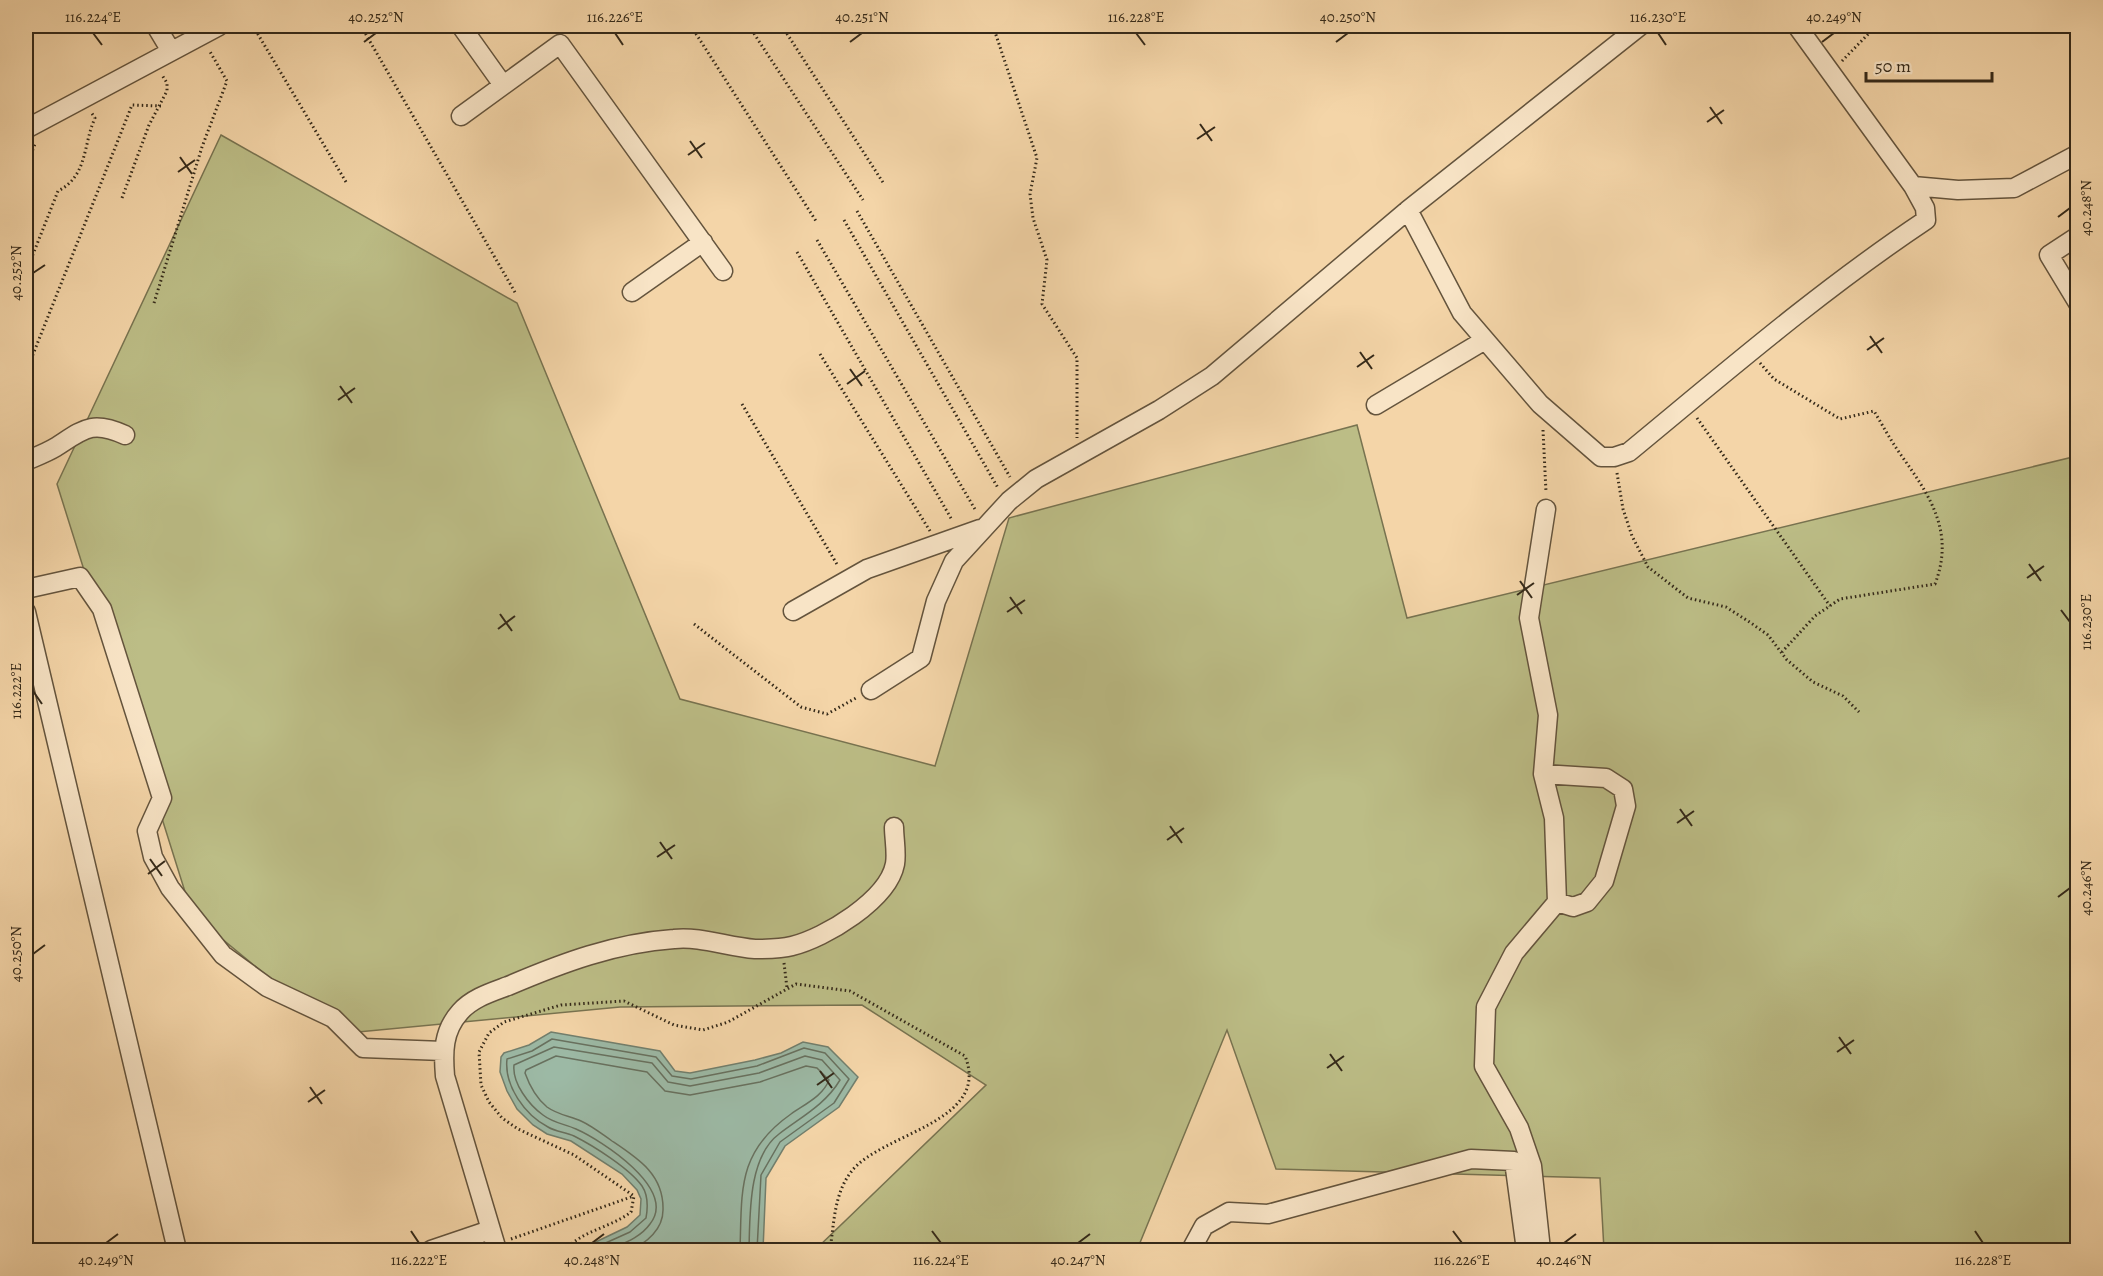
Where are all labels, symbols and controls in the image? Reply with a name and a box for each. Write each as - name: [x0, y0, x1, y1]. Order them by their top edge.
- text: 116.224°E: [65, 7, 121, 27]
- text: 40.252°N: [348, 7, 404, 27]
- text: 116.226°E: [587, 7, 643, 27]
- text: 40.251°N: [835, 7, 889, 27]
- text: 116.228°E: [1108, 7, 1164, 27]
- text: 40.250°N: [1320, 7, 1376, 27]
- text: 116.230°E: [1630, 7, 1686, 27]
- text: 40.249°N: [1806, 7, 1862, 27]
- scale bar: [1866, 45, 1992, 83]
- text: 50 m: [1875, 54, 1911, 78]
- text: 40.248°N: [2076, 180, 2096, 236]
- text: 40.252°N: [6, 245, 26, 301]
- text: 116.230°E: [2076, 594, 2096, 650]
- text: 116.222°E: [6, 663, 26, 719]
- text: 40.246°N: [2076, 860, 2096, 916]
- text: 40.250°N: [6, 926, 26, 982]
- text: 40.249°N: [78, 1250, 134, 1270]
- text: 116.222°E: [391, 1250, 447, 1270]
- text: 40.248°N: [564, 1250, 620, 1270]
- text: 116.224°E: [913, 1250, 969, 1270]
- text: 40.247°N: [1051, 1250, 1106, 1270]
- text: 116.226°E: [1434, 1250, 1490, 1270]
- text: 40.246°N: [1536, 1250, 1592, 1270]
- text: 116.228°E: [1955, 1250, 2011, 1270]

